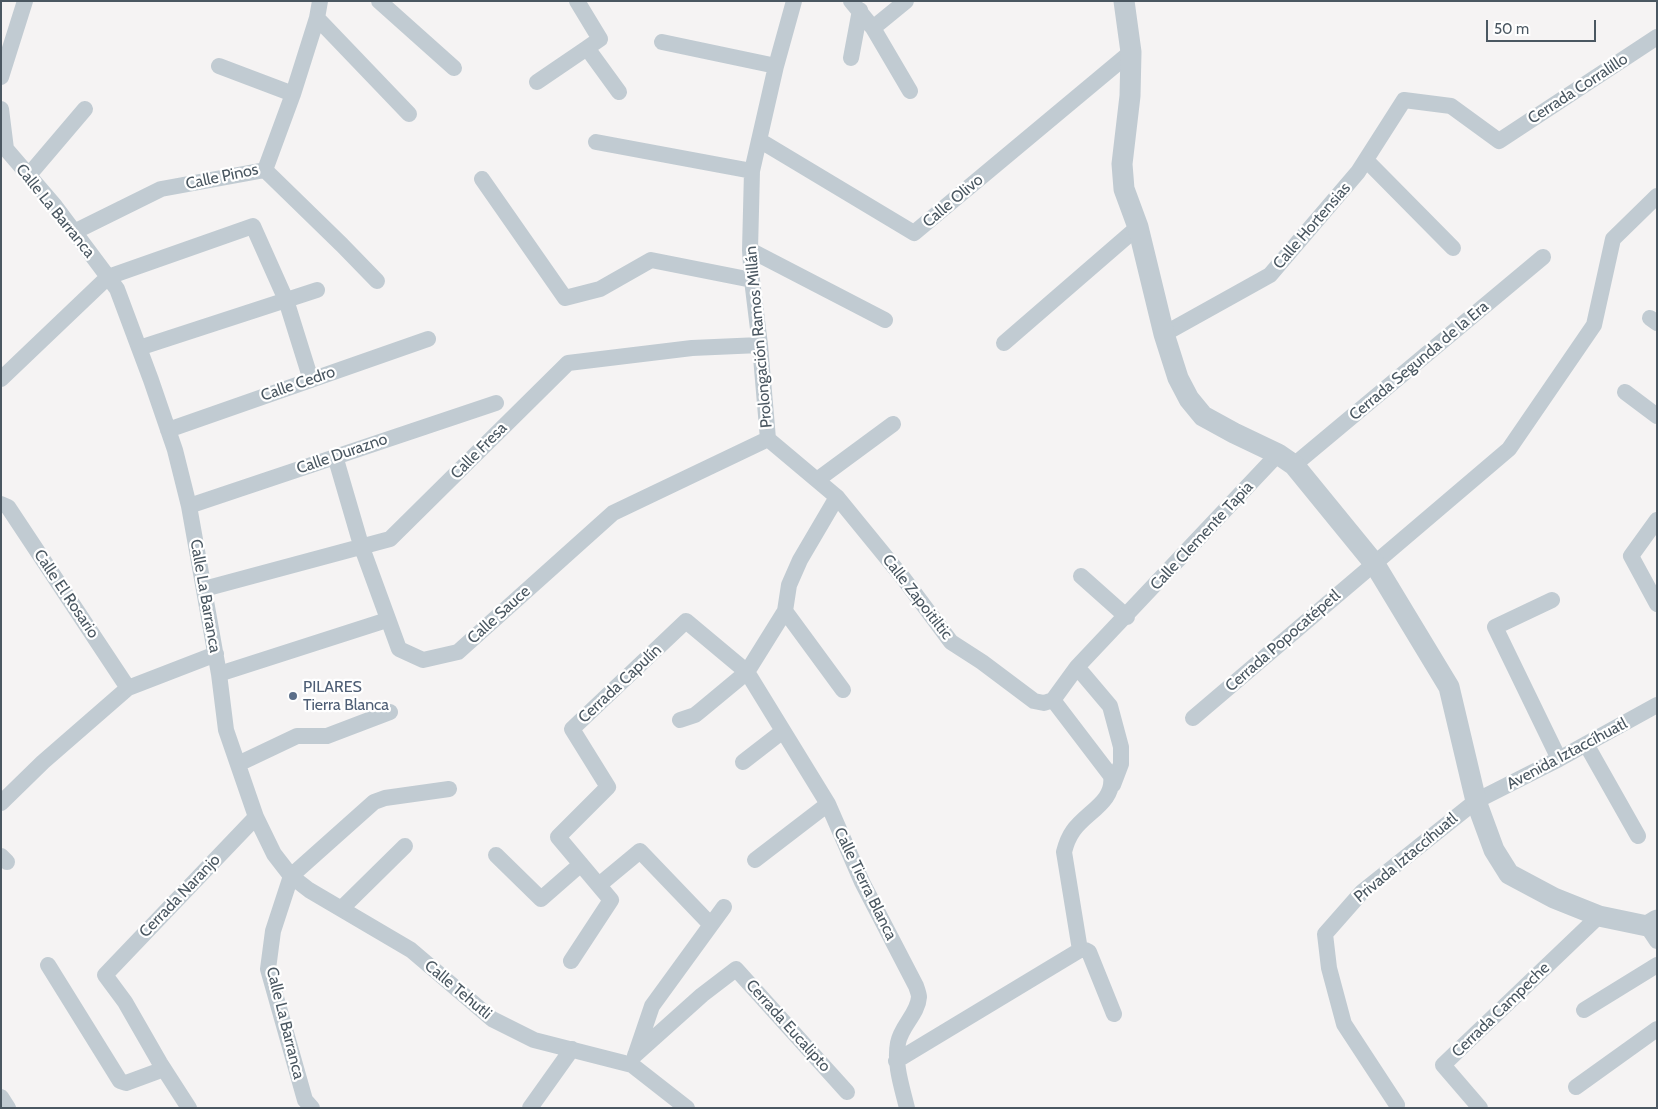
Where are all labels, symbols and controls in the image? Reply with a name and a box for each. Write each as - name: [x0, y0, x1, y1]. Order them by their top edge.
- scale bar: [1488, 10, 1598, 42]
- text: 50 m: [1494, 20, 1529, 38]
- street label: Cerrada Corralillo: [1524, 50, 1632, 128]
- street label: Calle La Barranca: [11, 160, 99, 262]
- street label: Calle Pinos: [184, 160, 260, 194]
- street label: Calle Olivo: [919, 170, 987, 232]
- street label: Calle Hortensias: [1269, 179, 1355, 273]
- street label: Prolongación Ramos Millán: [741, 245, 777, 429]
- street label: Cerrada Segunda de la Era: [1346, 297, 1492, 425]
- street label: Calle Cedro: [258, 362, 338, 406]
- street label: Calle Fresa: [447, 419, 511, 483]
- street label: Calle Durazno: [294, 430, 390, 478]
- street label: Calle Clemente Tapia: [1147, 478, 1257, 594]
- street label: Calle La Barranca: [186, 538, 224, 654]
- street label: Calle El Rosario: [29, 546, 103, 642]
- street label: Calle Zapoitiltic: [878, 551, 956, 643]
- street label: Calle Sauce: [464, 582, 534, 648]
- street label: Cerrada Popocatépetl: [1222, 586, 1344, 696]
- street label: Cerrada Capulín: [574, 641, 666, 727]
- place label: PILARES Tierra Blanca: [303, 677, 389, 715]
- marker: PILARES Tierra Blanca: [287, 690, 299, 702]
- street label: Avenida Iztaccíhuatl: [1503, 714, 1631, 794]
- street label: Privada Iztaccíhuatl: [1350, 809, 1462, 907]
- street label: Calle Tierra Blanca: [829, 825, 901, 943]
- street label: Cerrada Naranjo: [136, 850, 224, 942]
- street label: Calle Tehutli: [420, 956, 496, 1024]
- street label: Cerrada Campeche: [1448, 958, 1554, 1062]
- street label: Calle La Barranca: [262, 965, 308, 1081]
- street label: Cerrada Eucalipto: [741, 976, 835, 1076]

